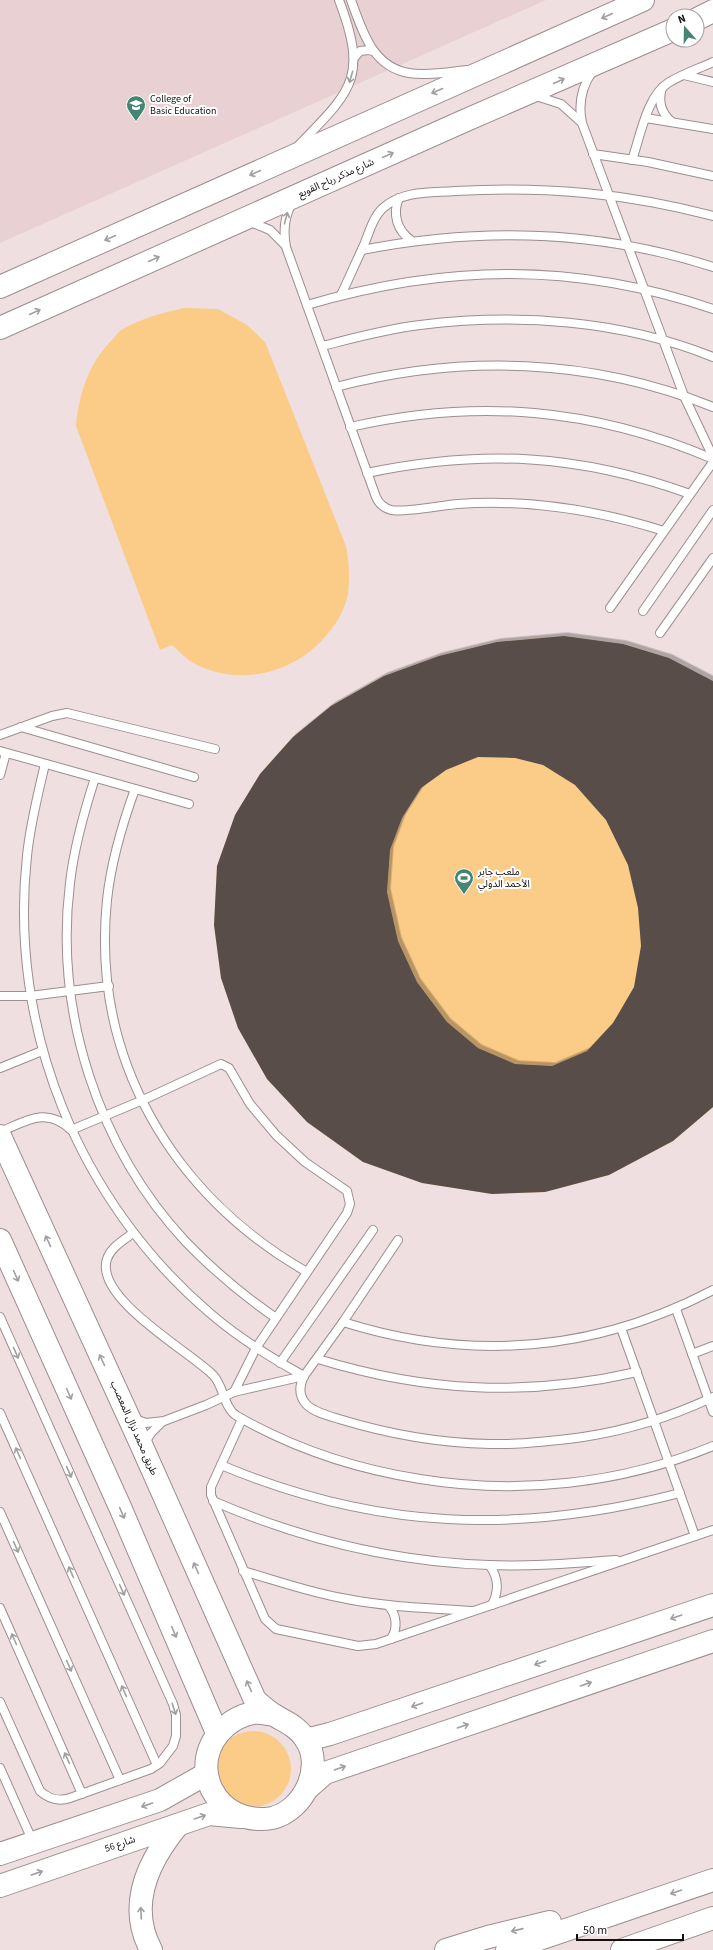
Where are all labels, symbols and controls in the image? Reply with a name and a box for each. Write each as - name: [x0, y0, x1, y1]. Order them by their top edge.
- north arrow: [665, 8, 705, 48]
- text: N: [676, 11, 688, 27]
- one-way arrow: [601, 13, 613, 20]
- one-way arrow: [347, 70, 354, 83]
- one-way arrow: [552, 77, 564, 84]
- one-way arrow: [431, 88, 443, 96]
- place label: College of Basic Education: [150, 92, 216, 118]
- school or university icon: College of Basic Education: [125, 94, 147, 122]
- one-way arrow: [381, 150, 393, 158]
- street label: شارع مذكر رباح القوبع: [296, 155, 377, 201]
- one-way arrow: [249, 170, 261, 178]
- one-way arrow: [283, 212, 290, 225]
- one-way arrow: [105, 235, 117, 242]
- one-way arrow: [148, 255, 160, 262]
- one-way arrow: [29, 308, 41, 315]
- place label: ملعب جابر الأحمد الدولي: [477, 865, 530, 891]
- sports icon: ملعب جابر الأحمد الدولي: [453, 867, 475, 895]
- one-way arrow: [44, 1236, 52, 1248]
- one-way arrow: [13, 1269, 20, 1281]
- one-way arrow: [13, 1347, 20, 1359]
- one-way arrow: [98, 1354, 106, 1366]
- street label: طريق محمد نزال المعصب: [107, 1378, 161, 1478]
- one-way arrow: [66, 1388, 73, 1400]
- one-way arrow: [14, 1448, 21, 1460]
- one-way arrow: [66, 1465, 73, 1477]
- one-way arrow: [119, 1507, 126, 1519]
- one-way arrow: [13, 1541, 20, 1553]
- one-way arrow: [192, 1562, 199, 1574]
- one-way arrow: [67, 1566, 74, 1578]
- one-way arrow: [119, 1584, 126, 1596]
- one-way arrow: [670, 1614, 683, 1621]
- one-way arrow: [171, 1626, 178, 1638]
- one-way arrow: [10, 1634, 17, 1646]
- one-way arrow: [66, 1660, 73, 1672]
- one-way arrow: [534, 1660, 546, 1668]
- one-way arrow: [580, 1680, 592, 1688]
- one-way arrow: [245, 1681, 252, 1693]
- one-way arrow: [120, 1685, 127, 1697]
- one-way arrow: [410, 1702, 423, 1709]
- one-way arrow: [171, 1703, 179, 1715]
- one-way arrow: [457, 1722, 469, 1730]
- one-way arrow: [62, 1752, 70, 1764]
- one-way arrow: [334, 1764, 347, 1771]
- one-way arrow: [141, 1802, 154, 1809]
- one-way arrow: [193, 1813, 206, 1820]
- street label: شارع 56: [103, 1832, 137, 1856]
- one-way arrow: [30, 1869, 43, 1876]
- one-way arrow: [670, 1889, 683, 1896]
- one-way arrow: [137, 1907, 144, 1920]
- scale bar: [577, 1916, 683, 1942]
- text: 50 m: [583, 1922, 607, 1939]
- one-way arrow: [511, 1926, 524, 1934]

